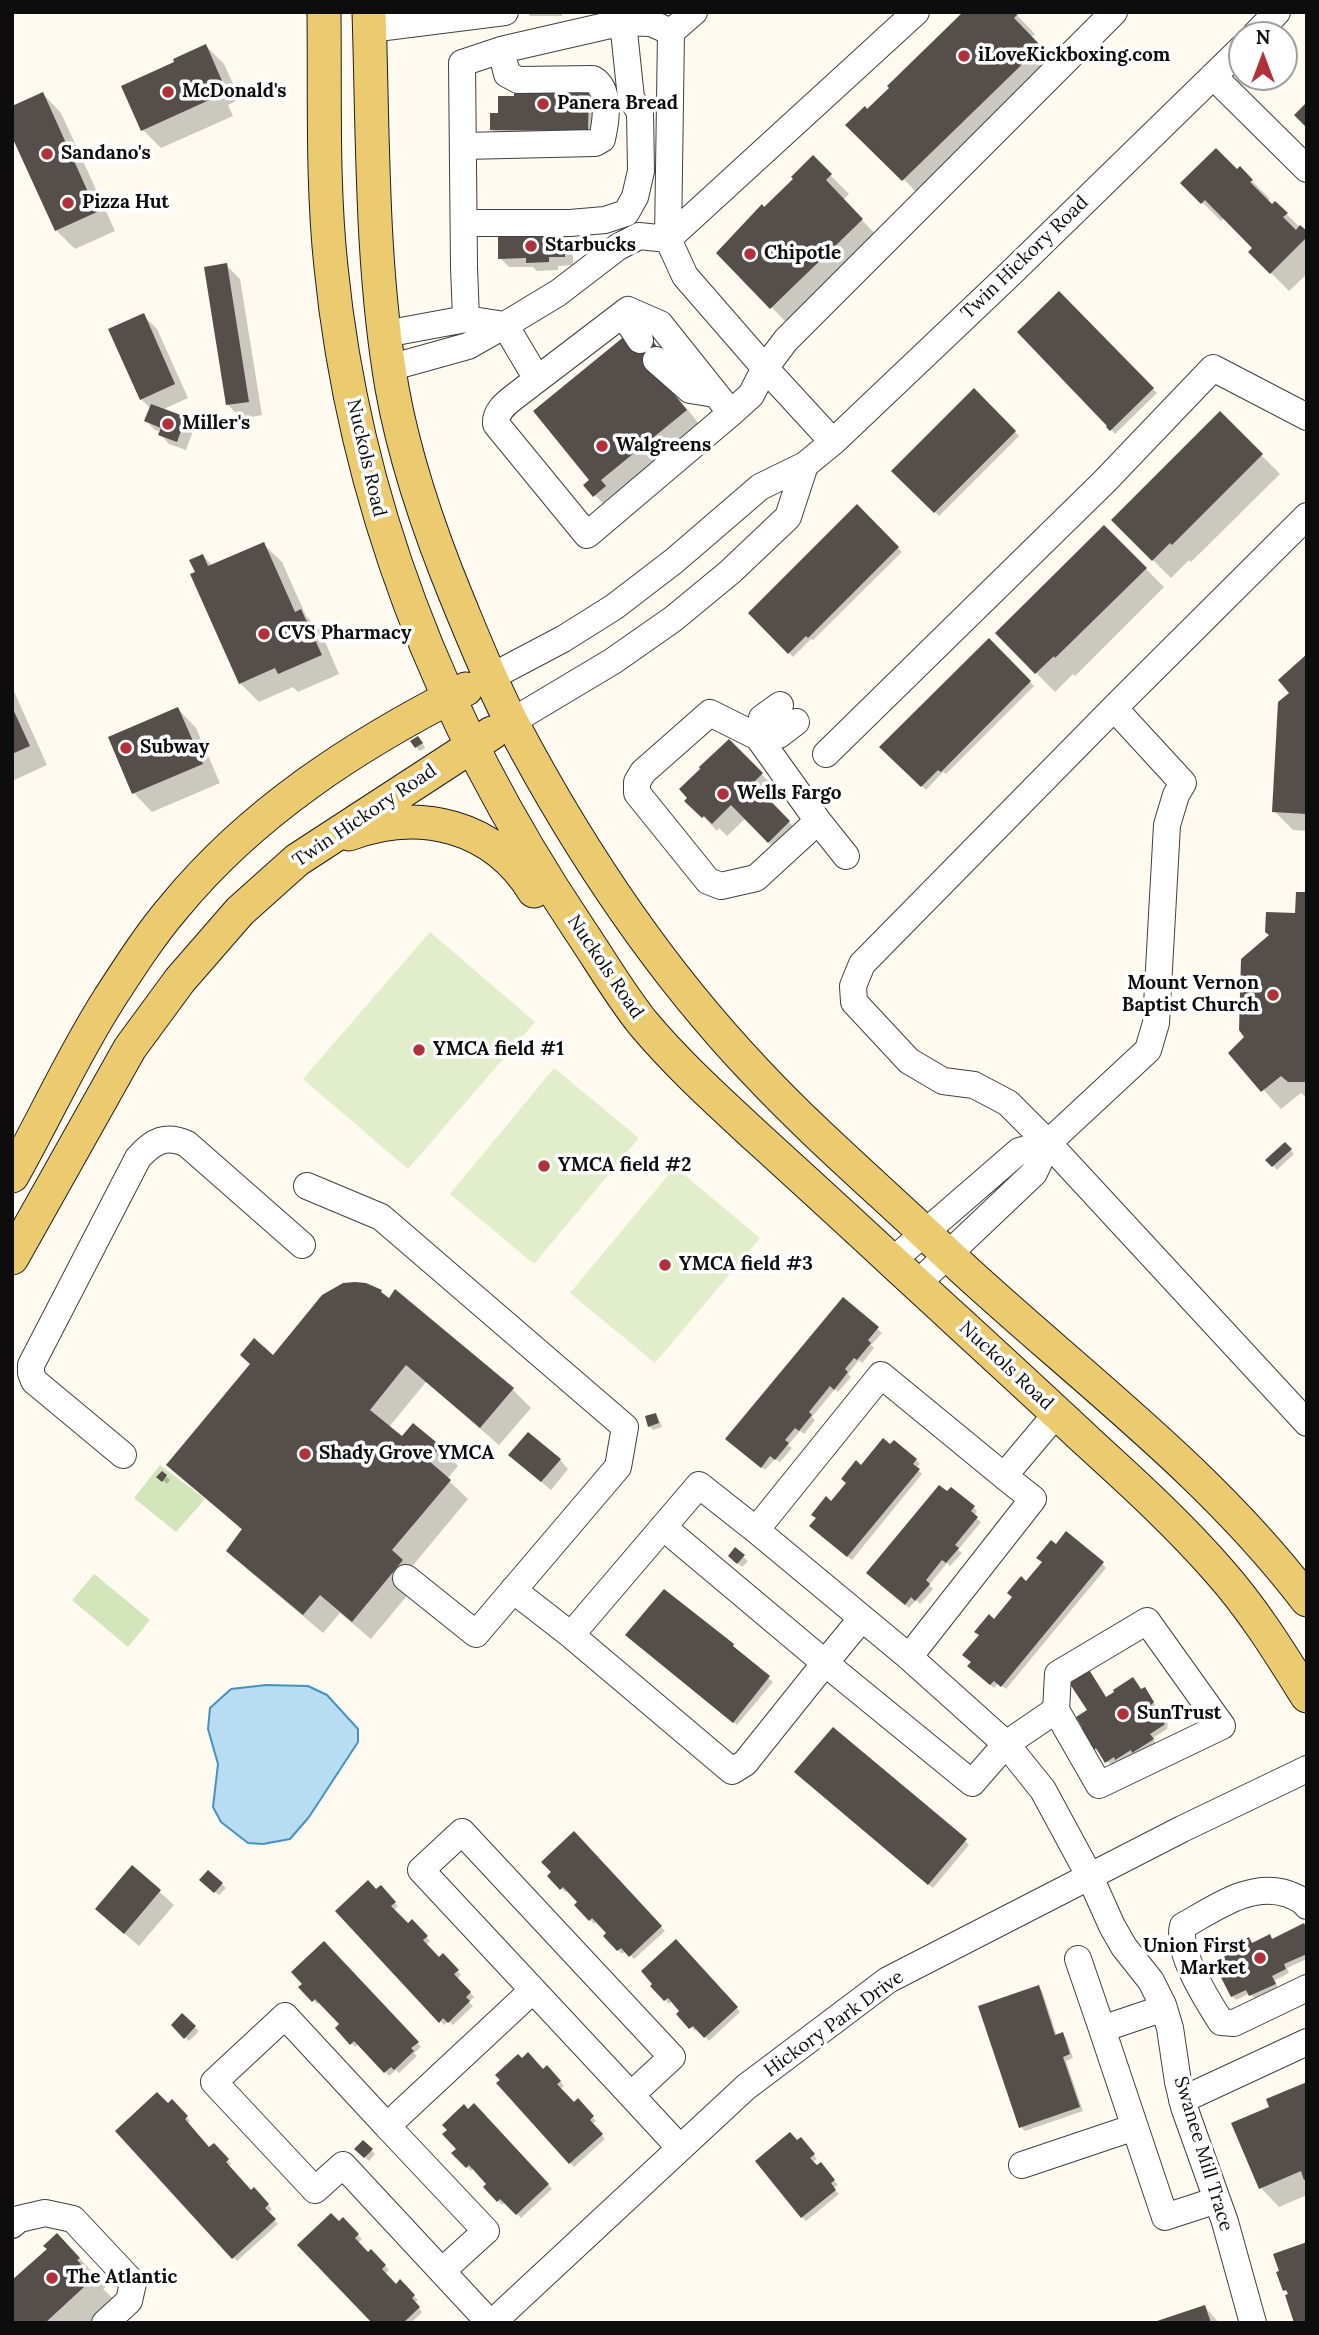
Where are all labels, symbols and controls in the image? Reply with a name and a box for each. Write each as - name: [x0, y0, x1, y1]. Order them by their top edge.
- north arrow: [1228, 21, 1298, 91]
- text: N: [1256, 25, 1270, 49]
- place label: iLoveKickboxing.com: [978, 45, 1170, 67]
- marker: iLoveKickboxing.com: [956, 48, 972, 64]
- place label: McDonald's: [182, 81, 287, 103]
- marker: McDonald's: [160, 84, 176, 100]
- place label: Panera Bread: [557, 93, 678, 115]
- marker: Panera Bread: [535, 96, 551, 112]
- place label: Sandano's: [61, 143, 151, 165]
- marker: Sandano's: [39, 146, 55, 162]
- street label: Twin Hickory Road: [957, 191, 1093, 325]
- place label: Pizza Hut: [82, 192, 169, 214]
- marker: Pizza Hut: [60, 195, 76, 211]
- place label: Starbucks: [545, 235, 636, 257]
- marker: Starbucks: [523, 238, 539, 254]
- place label: Chipotle: [764, 243, 841, 265]
- marker: Chipotle: [742, 246, 758, 262]
- street label: Nuckols Road: [341, 397, 391, 519]
- place label: Miller's: [182, 413, 250, 435]
- marker: Miller's: [160, 416, 176, 432]
- place label: Walgreens: [616, 435, 711, 457]
- marker: Walgreens: [594, 438, 610, 454]
- place label: CVS Pharmacy: [278, 623, 411, 645]
- marker: CVS Pharmacy: [256, 626, 272, 642]
- place label: Subway: [140, 737, 209, 759]
- marker: Subway: [118, 740, 134, 756]
- street label: Twin Hickory Road: [289, 760, 441, 872]
- place label: Wells Fargo: [737, 783, 842, 805]
- marker: Wells Fargo: [715, 786, 731, 802]
- street label: Nuckols Road: [562, 911, 648, 1023]
- place label: Mount Vernon Baptist Church: [1122, 973, 1259, 1017]
- marker: Mount Vernon Baptist Church: [1265, 987, 1281, 1003]
- place label: YMCA field #1: [433, 1039, 564, 1061]
- marker: YMCA field #1: [411, 1042, 427, 1058]
- place label: YMCA field #2: [558, 1155, 691, 1177]
- marker: YMCA field #2: [536, 1158, 552, 1174]
- place label: YMCA field #3: [679, 1254, 813, 1276]
- marker: YMCA field #3: [657, 1257, 673, 1273]
- street label: Nuckols Road: [954, 1317, 1058, 1415]
- place label: Shady Grove YMCA: [319, 1443, 494, 1465]
- marker: Shady Grove YMCA: [297, 1446, 313, 1462]
- place label: SunTrust: [1137, 1703, 1221, 1725]
- marker: SunTrust: [1115, 1706, 1131, 1722]
- place label: Union First Market: [1143, 1936, 1246, 1980]
- marker: Union First Market: [1252, 1950, 1268, 1966]
- street label: Hickory Park Drive: [760, 1966, 908, 2082]
- street label: Swanee Mill Trace: [1169, 2074, 1237, 2234]
- place label: The Atlantic: [66, 2267, 177, 2289]
- marker: The Atlantic: [44, 2270, 60, 2286]

